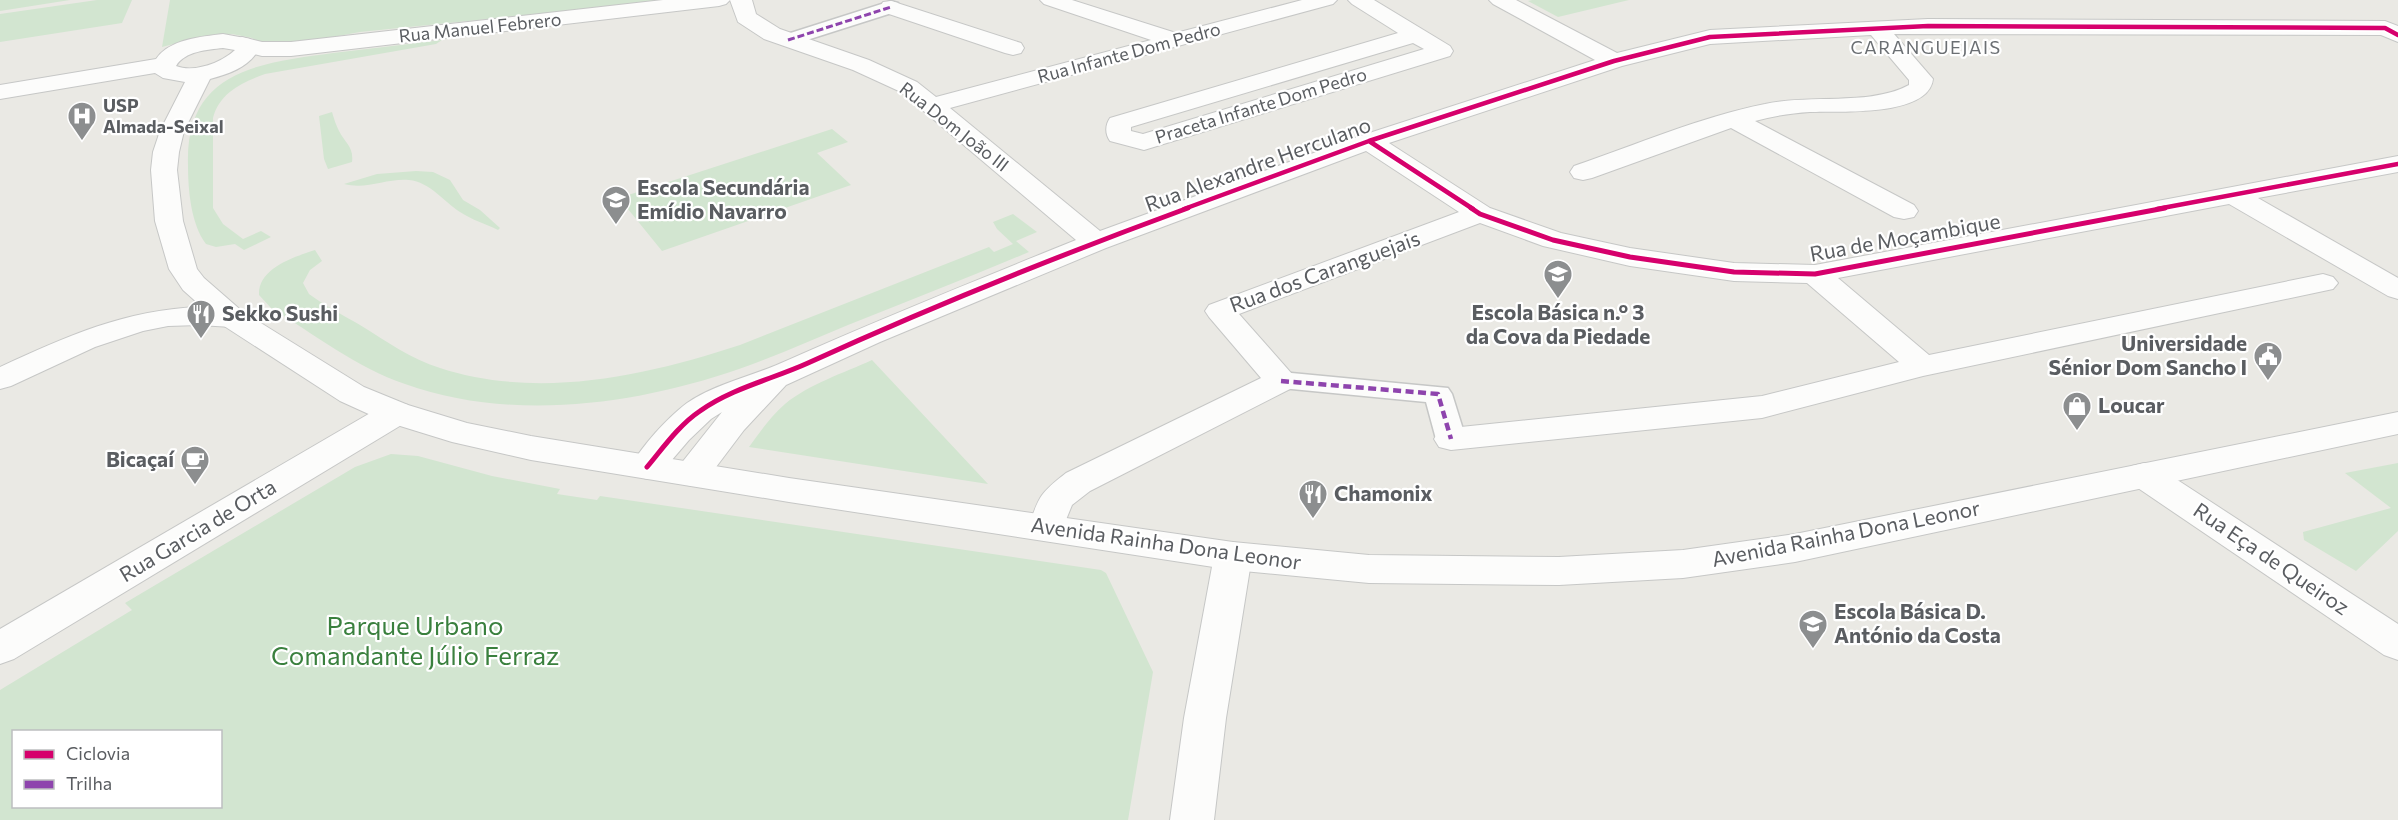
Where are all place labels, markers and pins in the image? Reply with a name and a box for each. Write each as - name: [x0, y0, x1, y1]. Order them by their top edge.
- place label: USP Almada-Seixal: [103, 94, 224, 137]
- hospital icon: USP Almada-Seixal: [66, 100, 98, 142]
- place label: Escola Secundária Emídio Navarro: [637, 174, 810, 223]
- school or university icon: Escola Secundária Emídio Navarro: [600, 184, 632, 226]
- school or university icon: Escola Básica n.º 3 da Cova da Piedade: [1542, 258, 1574, 300]
- restaurant icon: Sekko Sushi: [185, 298, 217, 340]
- place label: Escola Básica n.º 3 da Cova da Piedade: [1466, 299, 1650, 348]
- place label: Sekko Sushi: [222, 300, 338, 325]
- place label: Universidade Sénior Dom Sancho I: [2049, 330, 2247, 379]
- public building icon: Universidade Sénior Dom Sancho I: [2252, 340, 2284, 382]
- shop icon: Loucar: [2061, 390, 2093, 432]
- place label: Loucar: [2098, 392, 2165, 417]
- cafe icon: Bicaçaí: [179, 444, 211, 486]
- place label: Bicaçaí: [106, 446, 175, 471]
- restaurant icon: Chamonix: [1297, 478, 1329, 520]
- place label: Chamonix: [1334, 480, 1432, 505]
- place label: Escola Básica D. António da Costa: [1834, 598, 2001, 647]
- school or university icon: Escola Básica D. António da Costa: [1797, 608, 1829, 650]

